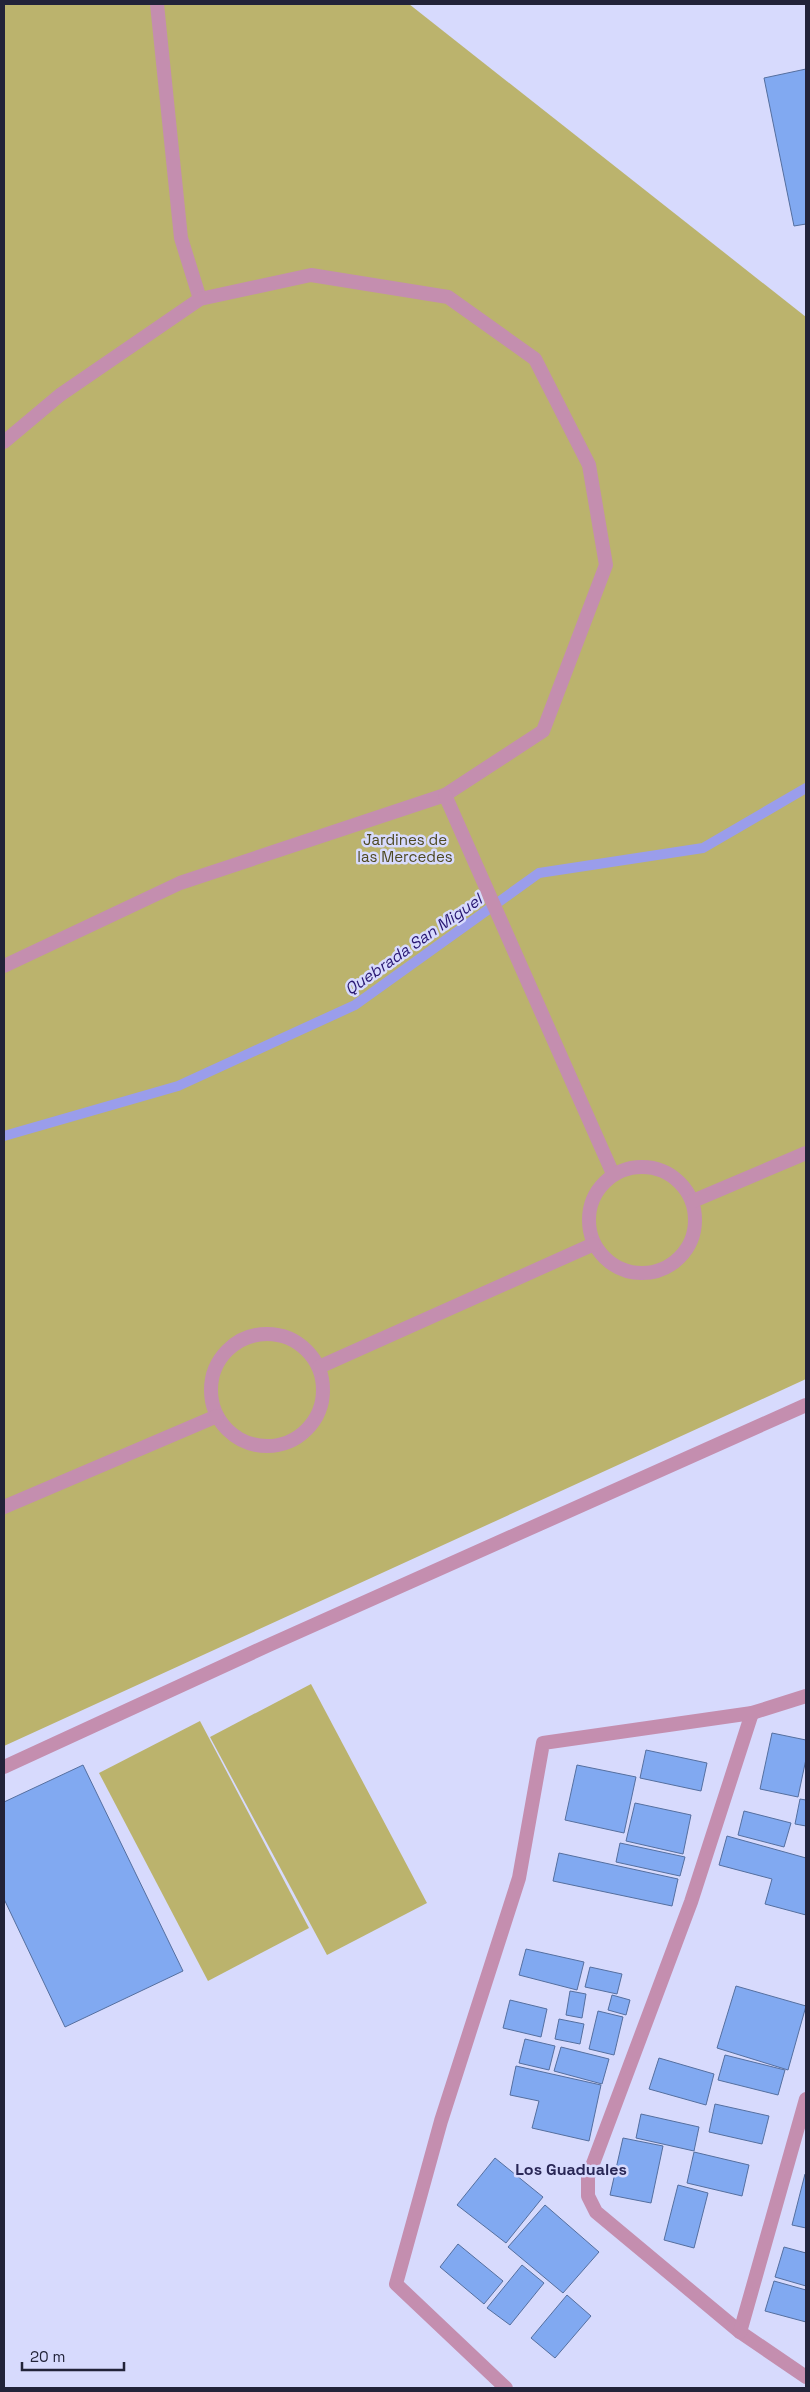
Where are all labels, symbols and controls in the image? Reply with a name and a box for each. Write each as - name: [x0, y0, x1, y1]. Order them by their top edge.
- park label: Jardines de las Mercedes: [357, 830, 453, 866]
- water label: Quebrada San Miguel: [341, 888, 488, 1000]
- district label: Los Guaduales: [515, 2159, 627, 2180]
- scale bar: [22, 2340, 125, 2372]
- text: 20 m: [30, 2347, 65, 2366]

